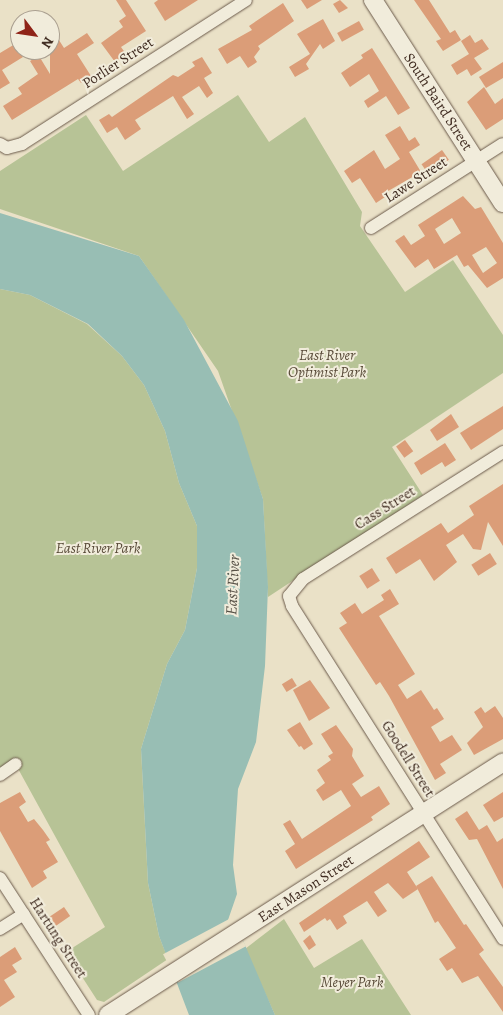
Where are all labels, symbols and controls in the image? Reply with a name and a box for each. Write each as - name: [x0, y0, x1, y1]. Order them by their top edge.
- north arrow: [10, 10, 60, 60]
- text: N: [37, 33, 58, 52]
- street label: Porlier Street: [79, 33, 157, 93]
- street label: South Baird Street: [400, 50, 476, 154]
- street label: Lawe Street: [381, 153, 451, 207]
- park label: East River Optimist Park: [288, 346, 366, 381]
- street label: Cass Street: [351, 482, 419, 534]
- park label: East River Park: [56, 540, 140, 558]
- water label: East River: [222, 555, 244, 615]
- street label: Goodell Street: [377, 718, 439, 800]
- street label: East Mason Street: [255, 851, 357, 927]
- street label: Hartung Street: [25, 894, 91, 982]
- park label: Meyer Park: [321, 974, 383, 992]

